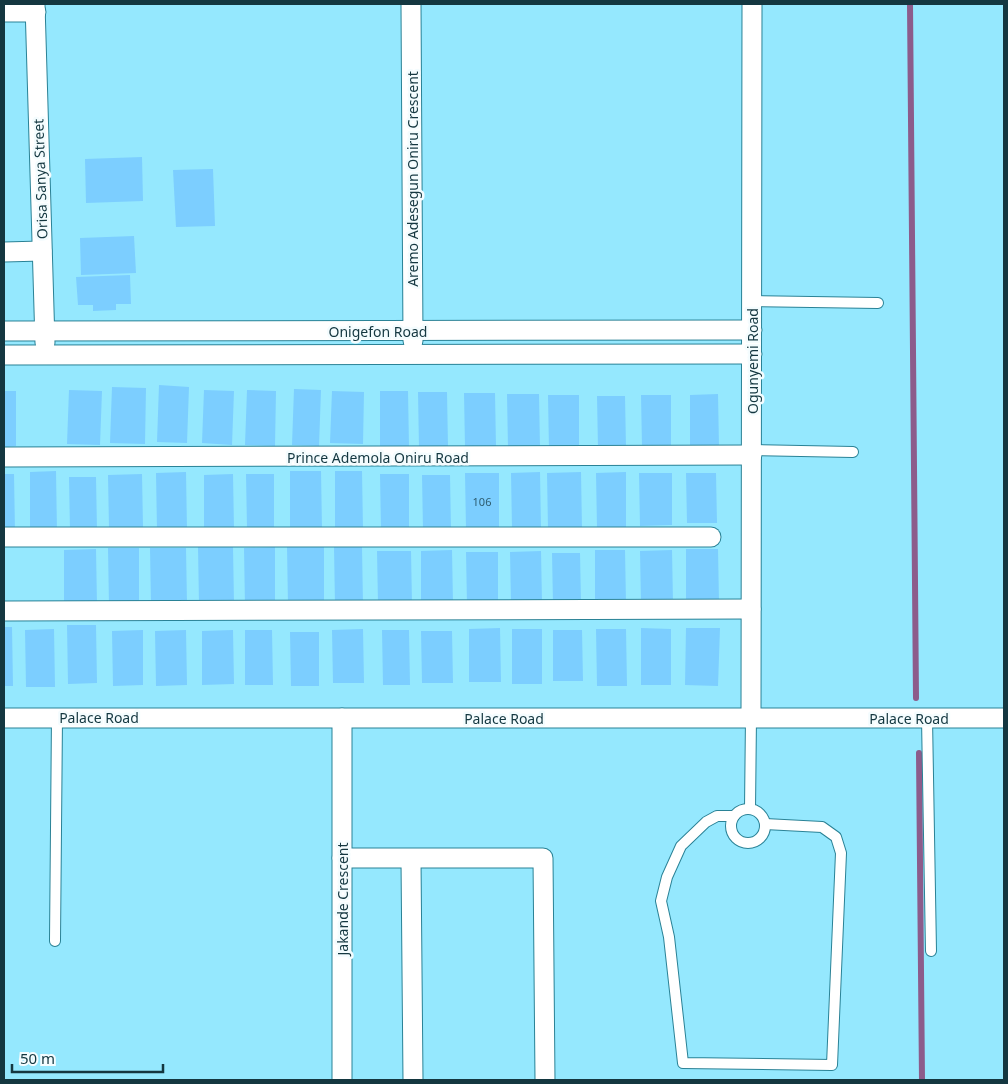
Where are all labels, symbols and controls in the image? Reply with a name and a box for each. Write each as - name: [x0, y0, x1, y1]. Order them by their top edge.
- street label: Aremo Adesegun Oniru Crescent: [403, 71, 422, 287]
- street label: Orisa Sanya Street: [28, 118, 52, 240]
- street label: Ogunyemi Road: [743, 308, 762, 414]
- street label: Onigefon Road: [329, 322, 427, 341]
- street label: Prince Ademola Oniru Road: [287, 448, 469, 467]
- house number: 106: [473, 494, 491, 509]
- street label: Palace Road: [59, 708, 139, 727]
- street label: Palace Road: [464, 709, 544, 728]
- street label: Palace Road: [869, 709, 949, 728]
- street label: Jakande Crescent: [333, 842, 352, 958]
- scale bar: [12, 1042, 164, 1074]
- text: 50 m: [20, 1048, 55, 1068]

